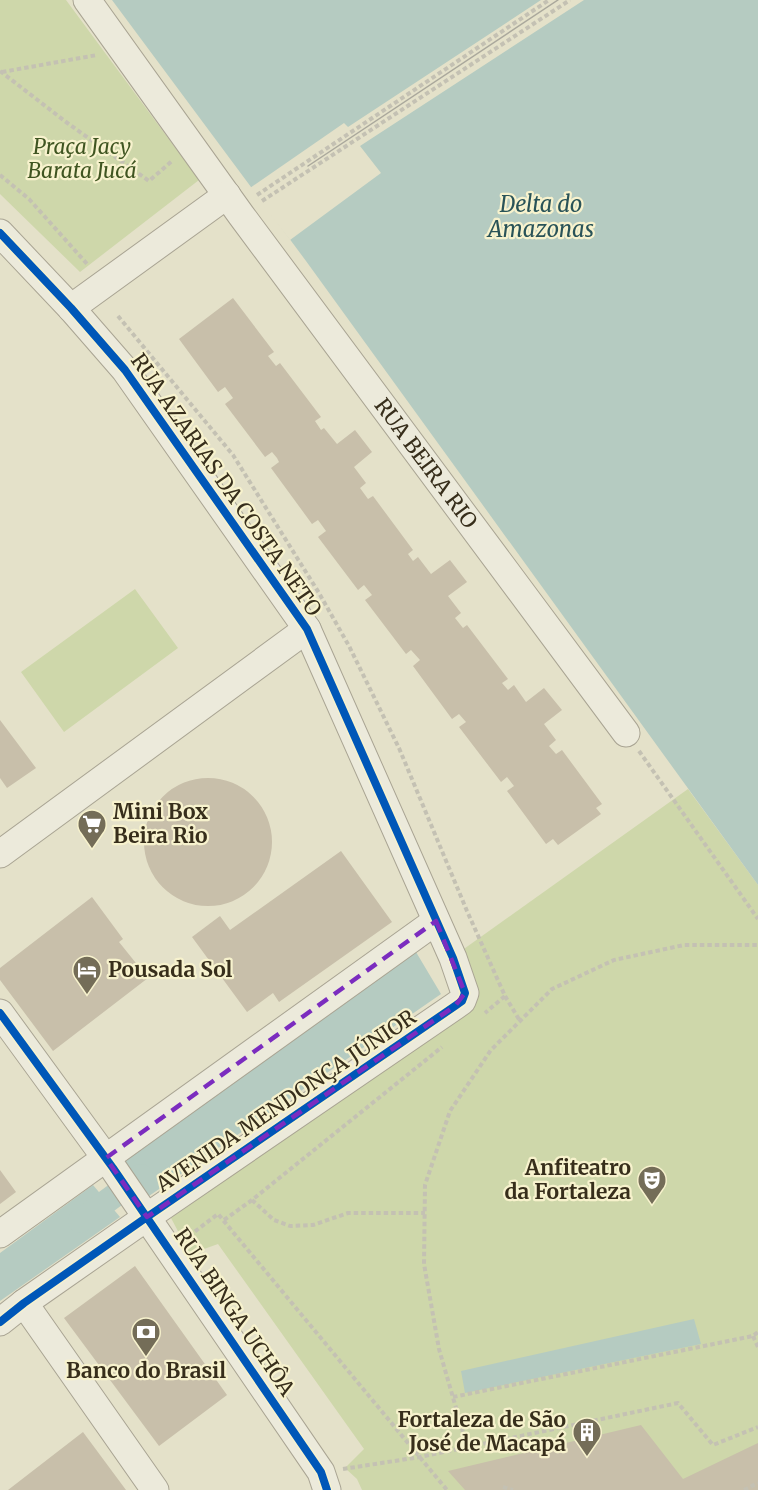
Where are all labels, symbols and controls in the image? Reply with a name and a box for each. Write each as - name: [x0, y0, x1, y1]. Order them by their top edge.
- park label: Praça Jacy Barata Jucá: [27, 133, 137, 184]
- water label: Delta do Amazonas: [486, 190, 594, 243]
- street label: RUA AZARIAS DA COSTA NETO: [125, 348, 328, 621]
- street label: RUA BEIRA RIO: [369, 393, 483, 534]
- place label: Mini Box Beira Rio: [113, 798, 208, 849]
- supermarket icon: Mini Box Beira Rio: [76, 808, 108, 850]
- hotel icon: Pousada Sol: [71, 954, 103, 996]
- place label: Pousada Sol: [108, 956, 233, 983]
- street label: AVENIDA MENDONÇA JÚNIOR: [149, 1002, 421, 1198]
- place label: Anfiteatro da Fortaleza: [504, 1154, 631, 1205]
- theatre icon: Anfiteatro da Fortaleza: [636, 1164, 668, 1206]
- street label: RUA BINGA UCHÔA: [168, 1223, 301, 1401]
- bank icon: Banco do Brasil: [130, 1316, 162, 1358]
- place label: Banco do Brasil: [66, 1357, 226, 1384]
- place label: Fortaleza de São José de Macapá: [398, 1406, 566, 1457]
- building icon: Fortaleza de São José de Macapá: [571, 1416, 603, 1458]

